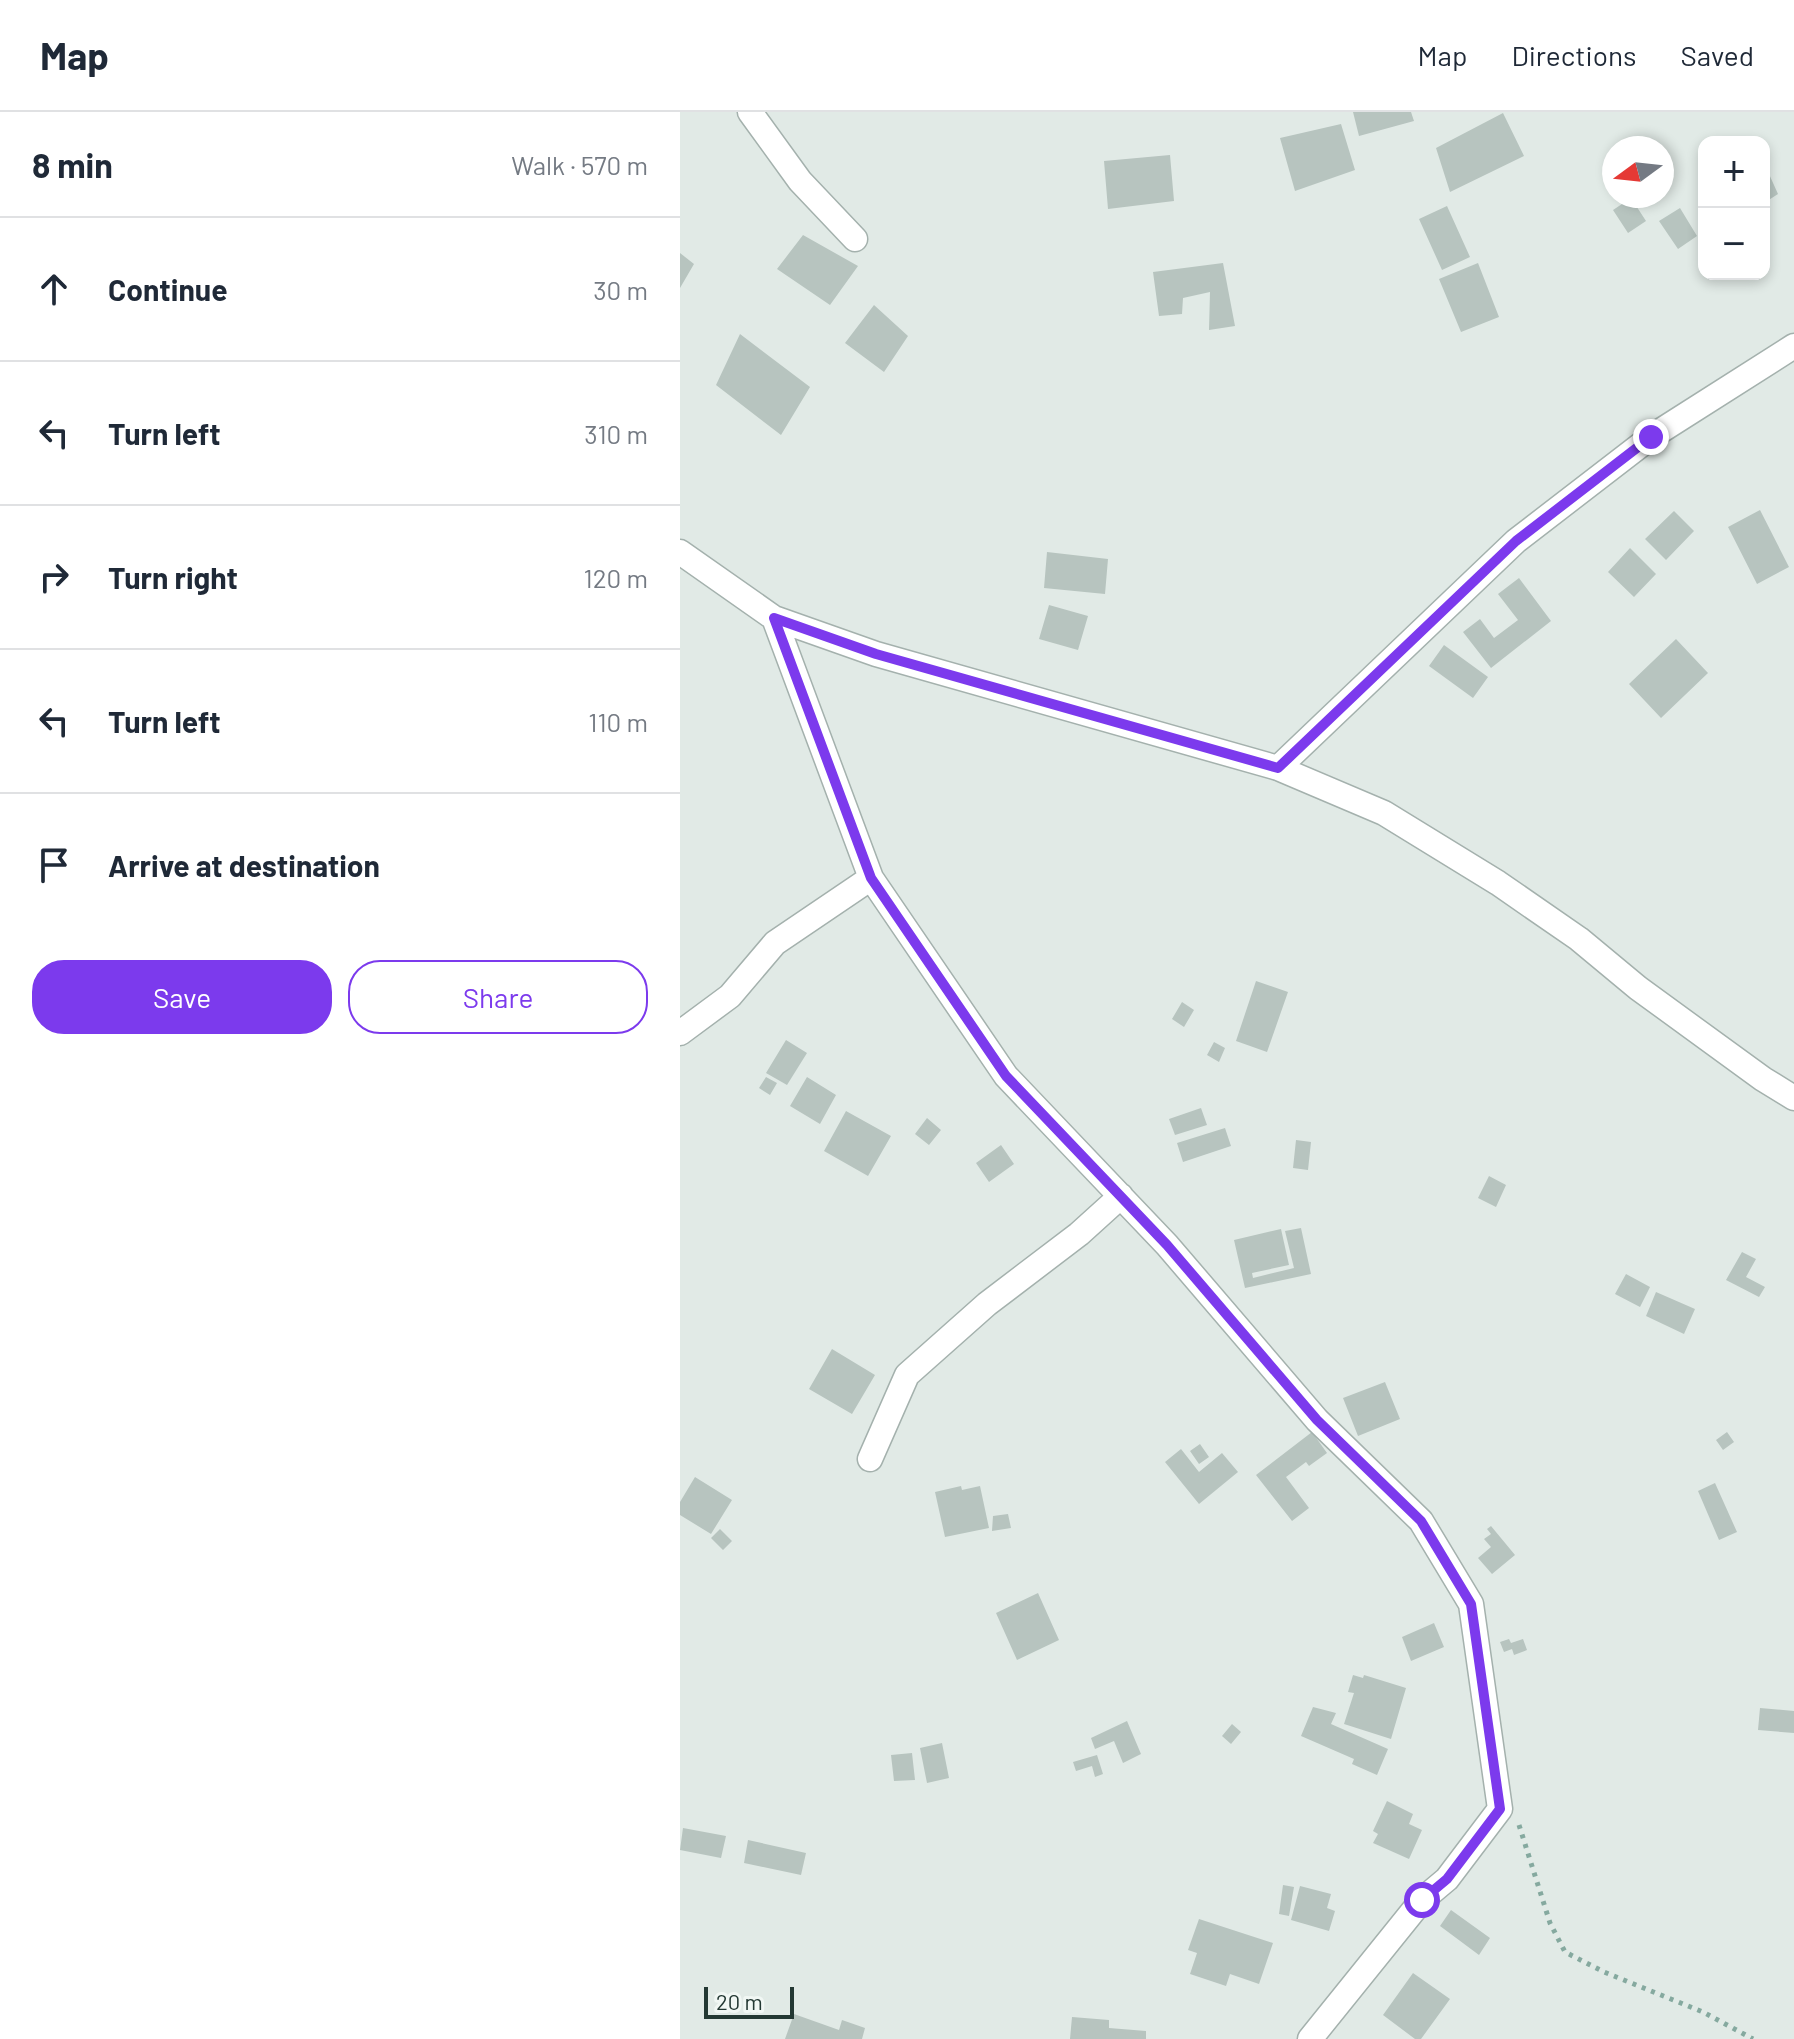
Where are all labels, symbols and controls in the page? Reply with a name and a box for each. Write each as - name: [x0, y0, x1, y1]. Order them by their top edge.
- text: Map: [40, 32, 109, 78]
- text: Map: [1418, 38, 1467, 72]
- text: Directions: [1511, 38, 1637, 72]
- text: Saved: [1681, 38, 1754, 72]
- north arrow: [1602, 136, 1674, 208]
- map controls: [1698, 136, 1770, 280]
- button: +: [1698, 136, 1770, 208]
- text: 8 min: [32, 144, 113, 185]
- text: Walk · 570 m: [511, 149, 648, 180]
- button: −: [1698, 208, 1770, 280]
- icon: ahead: [32, 267, 76, 311]
- text: Continue: [108, 271, 228, 307]
- text: 30 m: [593, 274, 648, 305]
- icon: left: [32, 411, 76, 455]
- text: Turn left: [108, 415, 221, 451]
- text: 310 m: [584, 418, 648, 449]
- route end: [1633, 419, 1669, 455]
- icon: right: [32, 555, 76, 599]
- text: Turn right: [108, 559, 238, 595]
- text: 120 m: [584, 562, 648, 593]
- icon: left: [32, 699, 76, 743]
- text: Turn left: [108, 703, 221, 739]
- text: 110 m: [588, 706, 648, 737]
- icon: arrive: [32, 843, 76, 887]
- text: Arrive at destination: [108, 847, 380, 883]
- button: Save: [32, 960, 332, 1034]
- button: Share: [348, 960, 648, 1034]
- route start: [1404, 1882, 1440, 1918]
- scale bar: [704, 1983, 794, 2019]
- text: 20 m: [716, 1988, 763, 2014]

